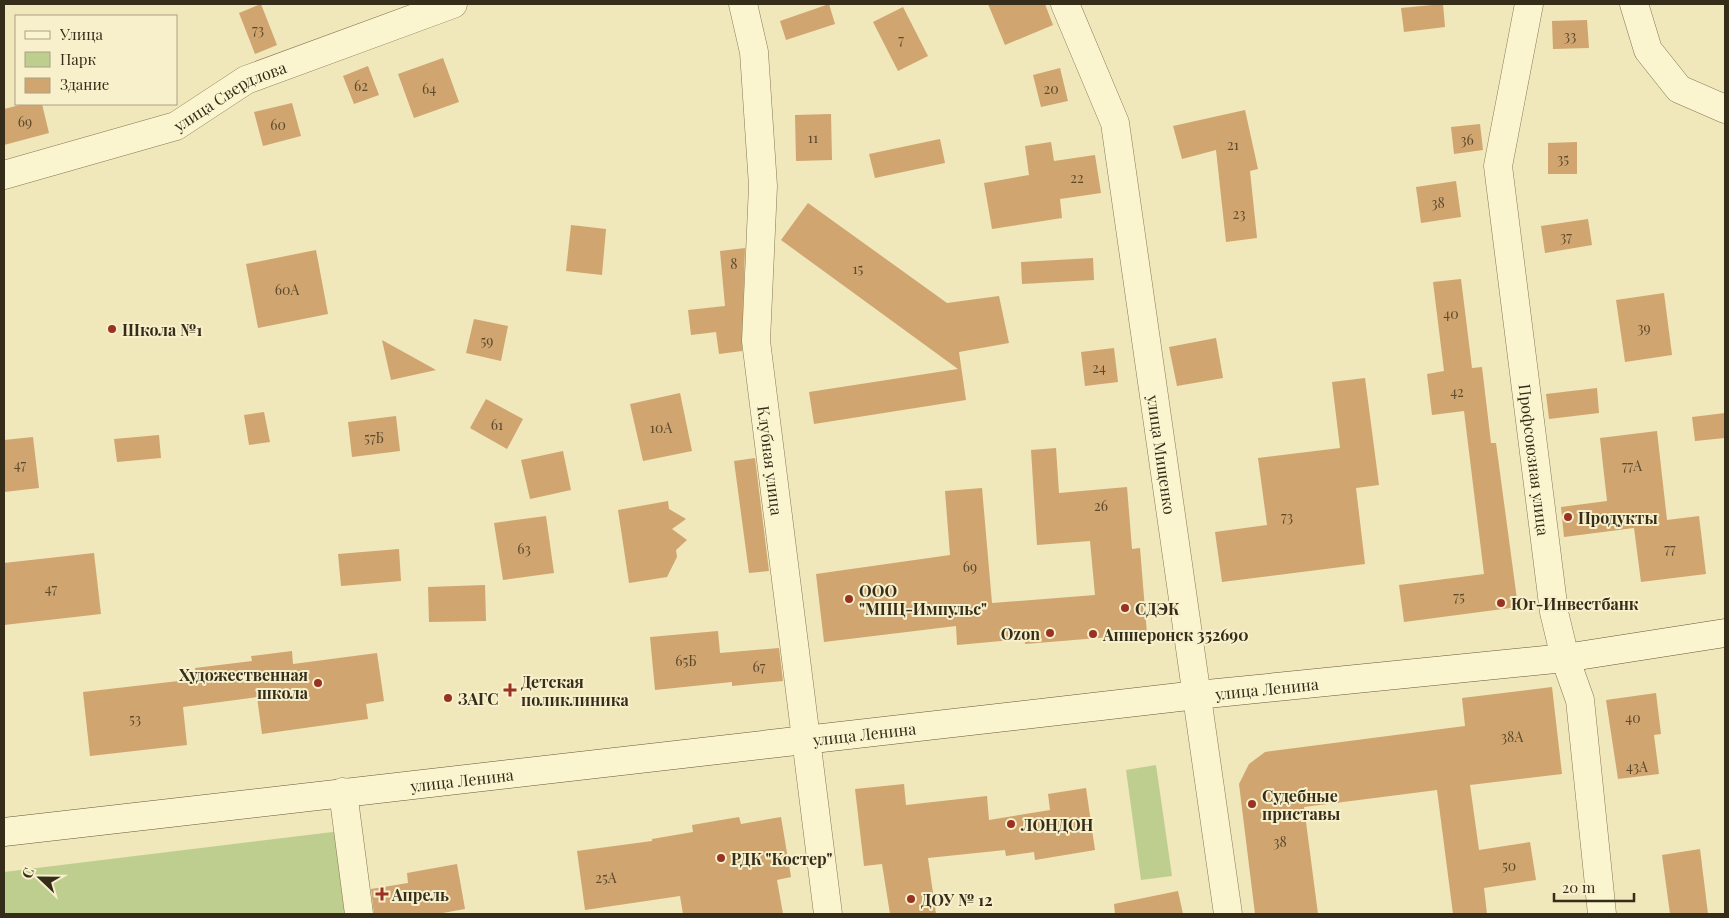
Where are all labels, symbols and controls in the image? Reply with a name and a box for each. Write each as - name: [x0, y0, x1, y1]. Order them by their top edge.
- legend: [15, 15, 178, 105]
- house number: 73: [252, 20, 264, 39]
- text: Улица: [59, 24, 103, 44]
- house number: 33: [1564, 26, 1576, 45]
- house number: 7: [898, 30, 904, 49]
- text: Парк: [60, 49, 96, 69]
- street label: улица Свердлова: [168, 56, 289, 136]
- text: Здание: [60, 74, 109, 94]
- house number: 62: [354, 76, 368, 95]
- house number: 64: [422, 79, 436, 98]
- house number: 20: [1043, 79, 1059, 98]
- house number: 69: [18, 112, 32, 131]
- house number: 60: [270, 115, 286, 134]
- house number: 11: [808, 128, 818, 147]
- house number: 36: [1460, 130, 1474, 149]
- house number: 21: [1227, 135, 1239, 154]
- house number: 35: [1557, 149, 1569, 168]
- house number: 22: [1070, 168, 1084, 187]
- house number: 38: [1431, 193, 1445, 212]
- house number: 23: [1232, 204, 1246, 223]
- house number: 37: [1560, 227, 1572, 246]
- house number: 8: [730, 254, 738, 273]
- house number: 15: [853, 259, 864, 278]
- house number: 60А: [275, 280, 299, 299]
- house number: 40: [1443, 304, 1459, 323]
- house number: 39: [1637, 318, 1651, 337]
- place label: Школа №1: [122, 319, 203, 340]
- marker: Школа №1: [106, 323, 118, 335]
- house number: 59: [481, 331, 493, 350]
- house number: 24: [1092, 358, 1106, 377]
- house number: 42: [1450, 382, 1464, 401]
- street label: Профсоюзная улица: [1515, 383, 1555, 537]
- street label: улица Мищенко: [1143, 393, 1181, 516]
- street label: Клубная улица: [754, 404, 788, 517]
- house number: 61: [491, 415, 503, 434]
- house number: 10А: [650, 418, 672, 437]
- house number: 57Б: [364, 428, 384, 447]
- house number: 47: [14, 455, 27, 474]
- house number: 77А: [1622, 456, 1642, 475]
- house number: 26: [1094, 496, 1108, 515]
- house number: 73: [1281, 507, 1293, 526]
- place label: Продукты: [1578, 507, 1658, 528]
- marker: Продукты: [1562, 511, 1574, 523]
- house number: 63: [517, 539, 531, 558]
- house number: 77: [1664, 539, 1676, 558]
- house number: 69: [963, 557, 977, 576]
- house number: 47: [45, 579, 58, 598]
- place label: ООО "МПЦ-Импульс": [859, 580, 987, 619]
- house number: 75: [1453, 587, 1465, 606]
- marker: ООО "МПЦ-Импульс": [843, 593, 855, 605]
- place label: Юг-Инвестбанк: [1511, 593, 1639, 614]
- marker: Юг-Инвестбанк: [1495, 597, 1507, 609]
- place label: СДЭК: [1135, 598, 1180, 619]
- marker: СДЭК: [1119, 602, 1131, 614]
- place label: Ozon: [1001, 623, 1040, 644]
- place label: Апшеронск 352690: [1102, 624, 1249, 645]
- marker: Ozon: [1044, 627, 1056, 639]
- marker: Апшеронск 352690: [1087, 628, 1099, 640]
- house number: 65Б: [675, 651, 697, 670]
- house number: 67: [753, 657, 766, 676]
- place label: Художественная школа: [179, 664, 309, 703]
- place label: Детская поликлиника: [521, 671, 629, 710]
- street label: улица Ленина: [1213, 672, 1319, 704]
- marker: Художественная школа: [312, 677, 324, 689]
- marker: Детская поликлиника: [503, 683, 517, 697]
- place label: ЗАГС: [458, 688, 499, 709]
- marker: ЗАГС: [442, 692, 454, 704]
- house number: 40: [1625, 708, 1641, 727]
- house number: 53: [129, 709, 141, 728]
- street label: улица Ленина: [811, 717, 917, 750]
- house number: 38А: [1501, 727, 1523, 746]
- house number: 43А: [1626, 757, 1648, 776]
- street label: улица Ленина: [408, 763, 515, 796]
- place label: Судебные приставы: [1262, 785, 1340, 824]
- marker: Судебные приставы: [1246, 798, 1258, 810]
- place label: ЛОНДОН: [1020, 814, 1094, 835]
- marker: ЛОНДОН: [1005, 818, 1017, 830]
- house number: 38: [1273, 832, 1287, 851]
- place label: РДК "Костер": [731, 848, 832, 869]
- marker: РДК "Костер": [715, 852, 727, 864]
- north arrow: [15, 853, 65, 903]
- house number: 50: [1502, 856, 1516, 875]
- text: С: [17, 865, 38, 881]
- house number: 25А: [595, 868, 617, 887]
- scale bar: [1554, 870, 1634, 902]
- text: 20 m: [1562, 877, 1596, 897]
- place label: Апрель: [391, 884, 449, 905]
- marker: Апрель: [376, 888, 388, 900]
- place label: ДОУ № 12: [921, 889, 993, 910]
- marker: ДОУ № 12: [905, 893, 917, 905]

